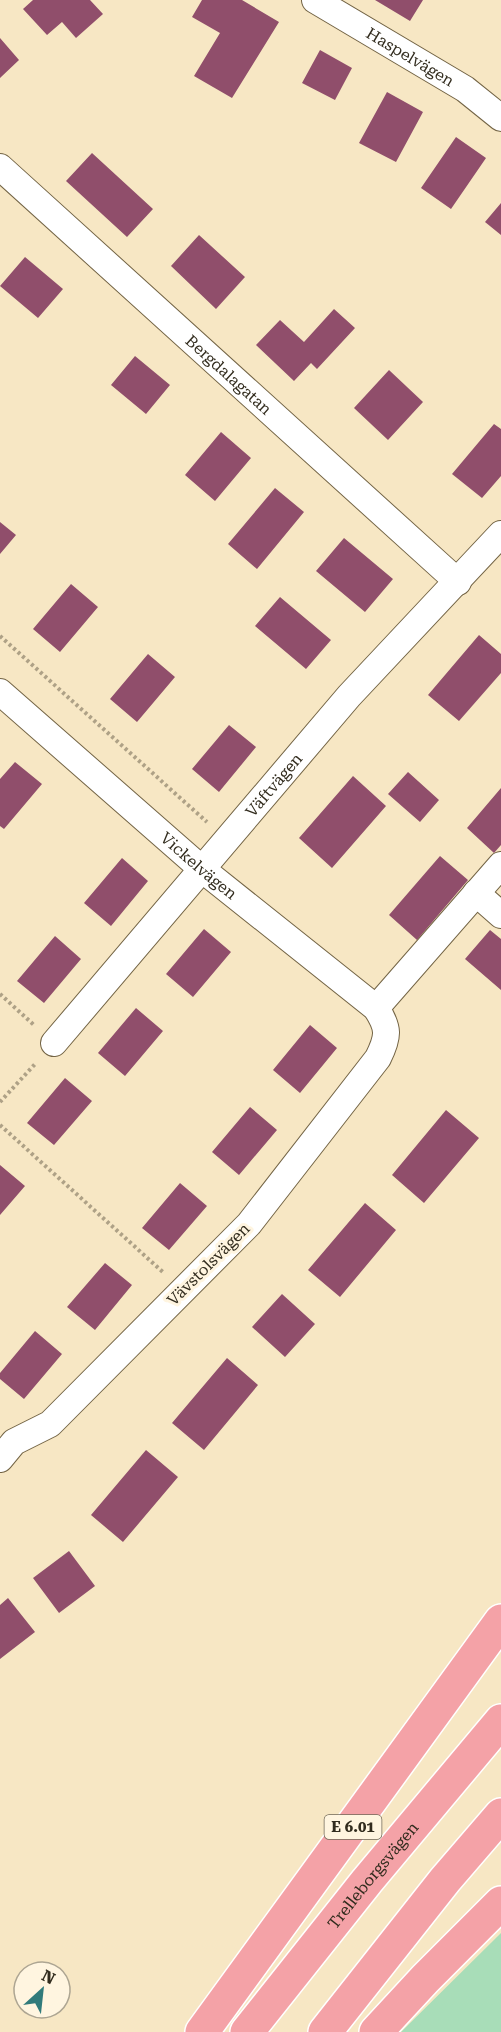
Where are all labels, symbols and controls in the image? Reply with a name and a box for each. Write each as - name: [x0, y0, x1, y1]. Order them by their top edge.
- street label: Haspelvägen: [363, 24, 458, 90]
- street label: Bergdalagatan: [182, 331, 276, 419]
- street label: Väftvägen: [242, 749, 306, 821]
- street label: Vickelvägen: [157, 828, 241, 903]
- street label: Vävstolsvägen: [163, 1219, 254, 1310]
- road number: E 6.01: [324, 1815, 382, 1839]
- street label: Trelleborgsvägen: [324, 1818, 422, 1933]
- north arrow: [12, 1960, 72, 2020]
- text: N: [39, 1966, 58, 1988]

